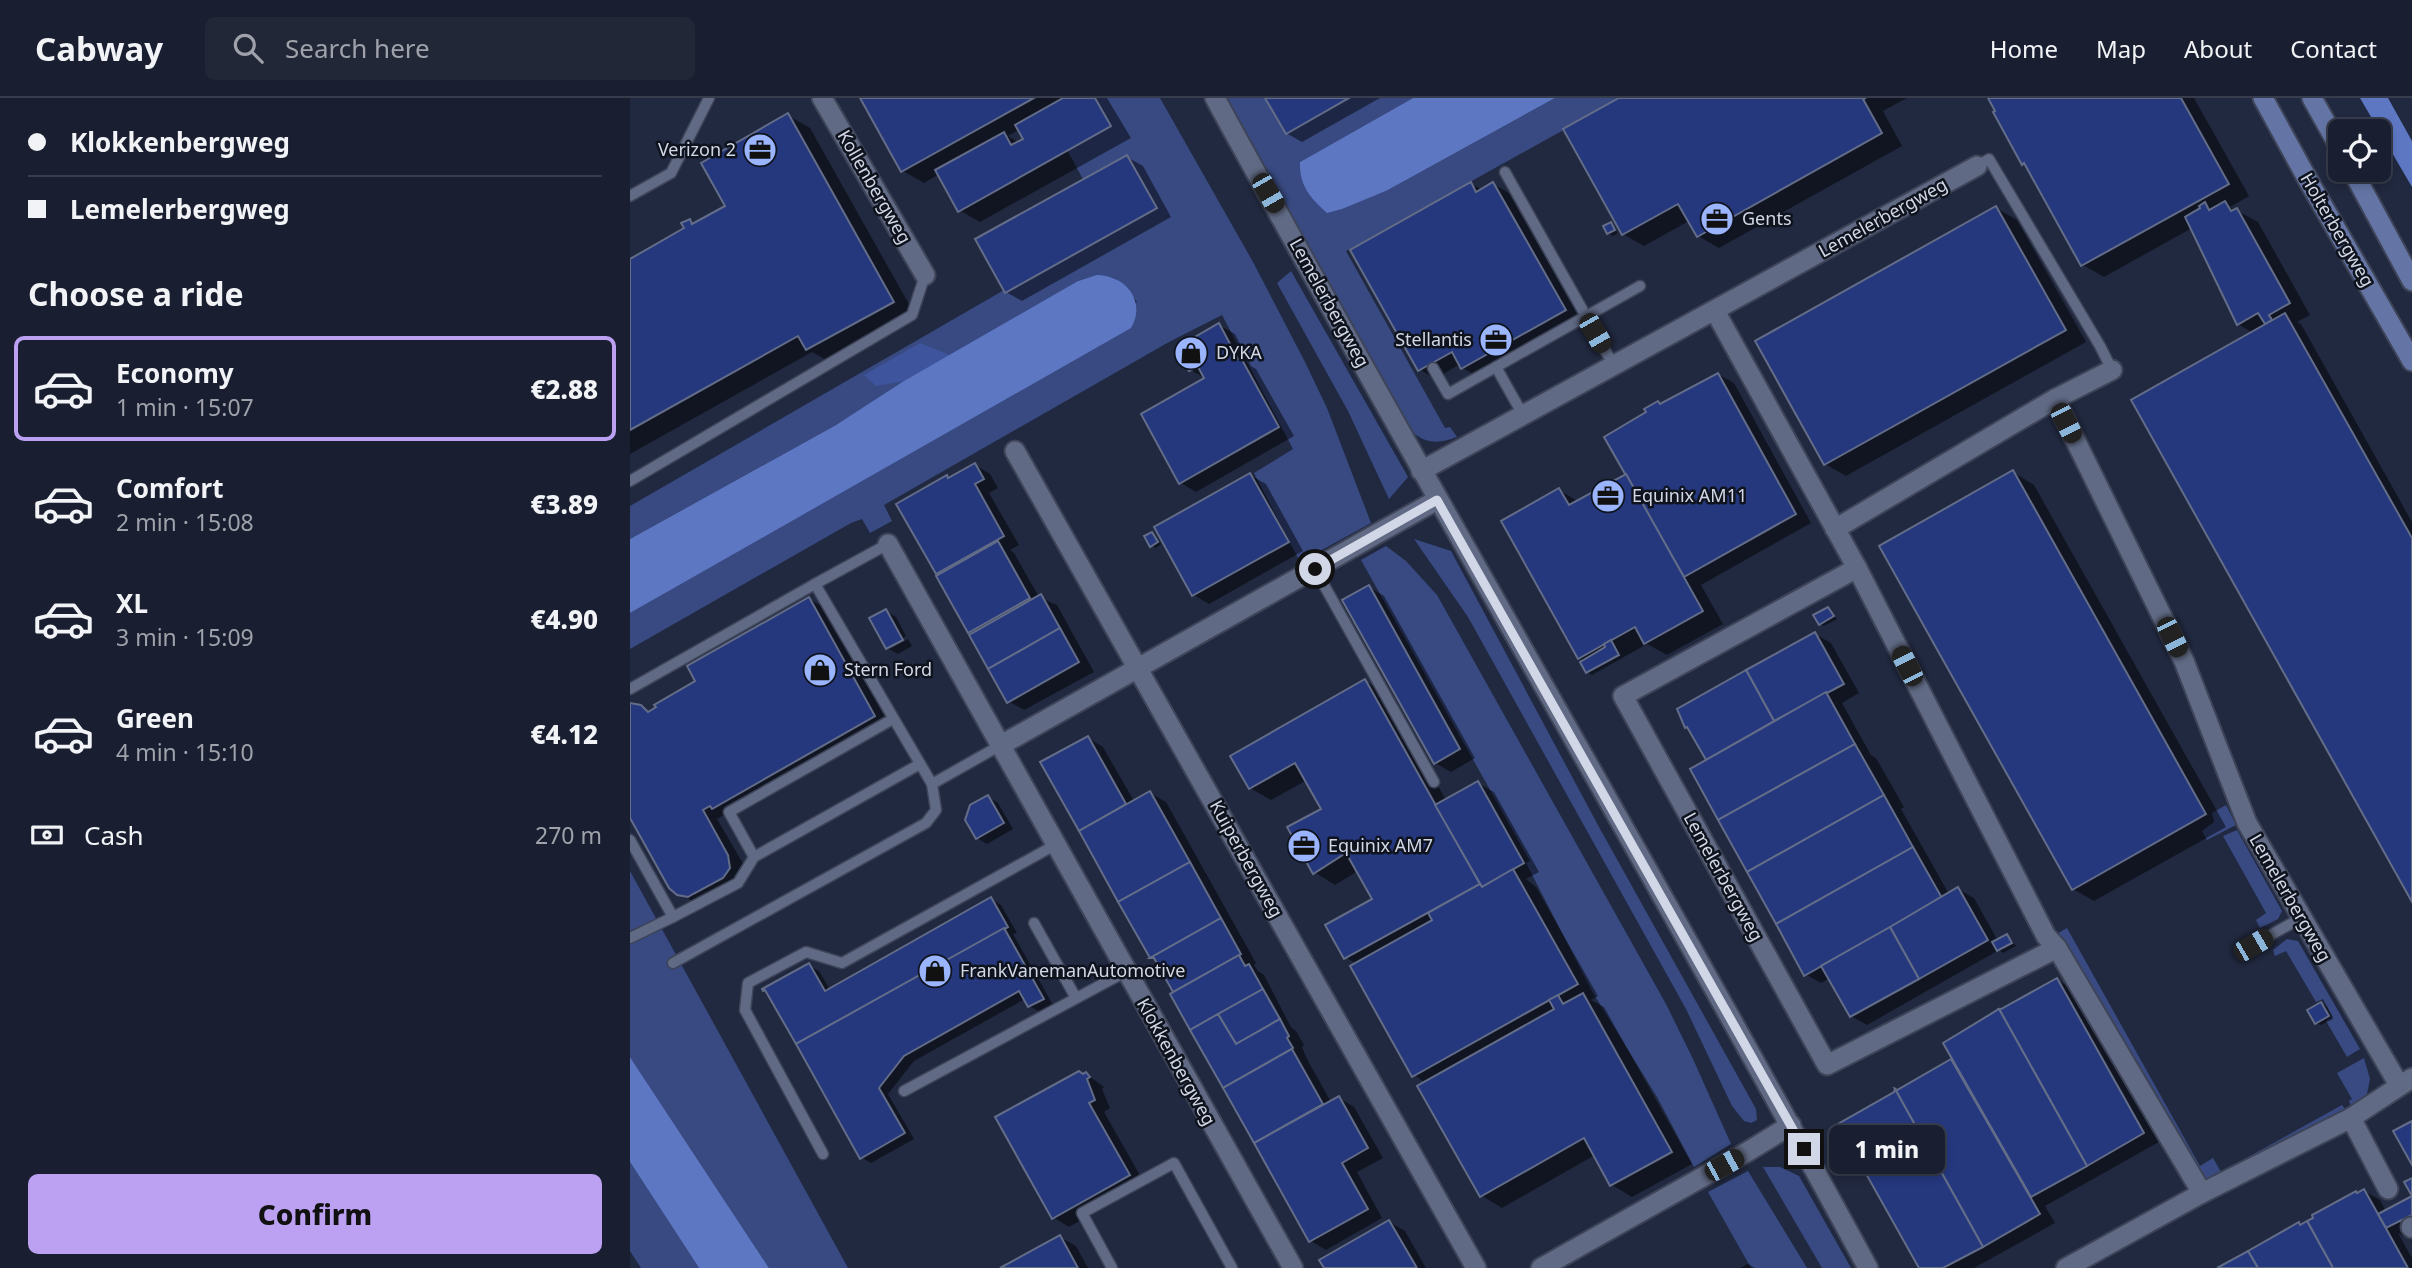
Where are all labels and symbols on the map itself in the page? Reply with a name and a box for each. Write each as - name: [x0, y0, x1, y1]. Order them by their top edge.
- street label: Kollenbergweg: [833, 125, 917, 248]
- office icon: Verizon 2: [741, 131, 779, 169]
- place label: Verizon 2: [658, 137, 736, 161]
- street label: Holterbergweg: [2296, 168, 2380, 291]
- car: [1249, 170, 1288, 216]
- street label: Lemelerbergweg: [1814, 172, 1951, 262]
- office icon: Gents: [1698, 200, 1736, 238]
- place label: Gents: [1742, 206, 1792, 230]
- street label: Lemelerbergweg: [1285, 234, 1375, 371]
- car: [1576, 310, 1615, 356]
- office icon: Stellantis: [1477, 321, 1515, 359]
- place label: Stellantis: [1395, 327, 1472, 351]
- shop icon: DYKA: [1172, 334, 1210, 372]
- place label: DYKA: [1216, 340, 1262, 364]
- car: [2048, 400, 2085, 446]
- office icon: Equinix AM11: [1589, 477, 1627, 515]
- place label: Equinix AM11: [1632, 483, 1747, 507]
- route start: [1299, 553, 1331, 585]
- car: [2154, 614, 2191, 660]
- car: [1889, 643, 1926, 689]
- shop icon: Stern Ford: [801, 651, 839, 689]
- place label: Stern Ford: [844, 657, 932, 681]
- street label: Kuiperbergweg: [1205, 796, 1289, 921]
- street label: Lemelerbergweg: [1679, 808, 1769, 945]
- office icon: Equinix AM7: [1285, 827, 1323, 865]
- street label: Lemelerbergweg: [2245, 829, 2337, 966]
- place label: Equinix AM7: [1328, 833, 1433, 857]
- car: [2230, 925, 2277, 965]
- shop icon: FrankVanemanAutomotive: [916, 952, 954, 990]
- place label: FrankVanemanAutomotive: [960, 958, 1185, 982]
- street label: Klokkenbergweg: [1132, 994, 1222, 1129]
- callout: 1 min: [1828, 1124, 1944, 1174]
- route end: [1788, 1133, 1820, 1165]
- car: [1701, 1146, 1748, 1184]

